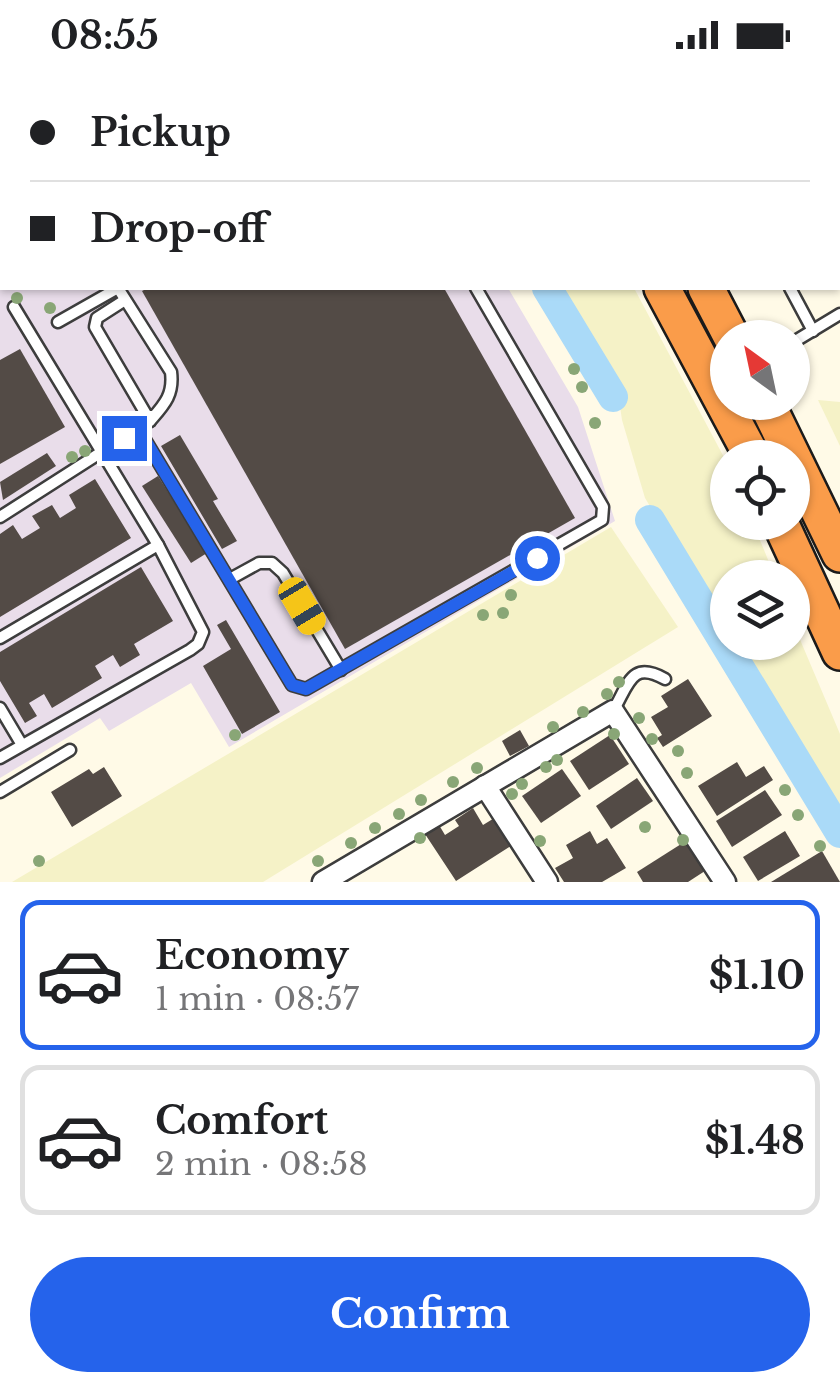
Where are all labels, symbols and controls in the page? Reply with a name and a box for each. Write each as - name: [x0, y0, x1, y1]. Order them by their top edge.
- text: 08:55: [50, 12, 159, 59]
- text: Pickup: [90, 109, 231, 156]
- text: Drop-off: [90, 205, 267, 252]
- north arrow: [710, 320, 810, 420]
- map controls: [710, 320, 810, 660]
- route end: [102, 416, 147, 461]
- button: locate: [710, 440, 810, 540]
- route start: [515, 536, 560, 581]
- button: layers: [710, 560, 810, 660]
- car: [274, 573, 330, 639]
- icon: car: [35, 930, 125, 1020]
- text: Economy: [155, 932, 349, 979]
- text: $1.10: [709, 952, 805, 999]
- text: 1 min · 08:57: [155, 979, 359, 1019]
- icon: car: [35, 1095, 125, 1185]
- text: Comfort: [155, 1097, 328, 1144]
- text: $1.48: [705, 1117, 805, 1164]
- text: 2 min · 08:58: [155, 1144, 368, 1184]
- button: Confirm: [30, 1257, 810, 1372]

